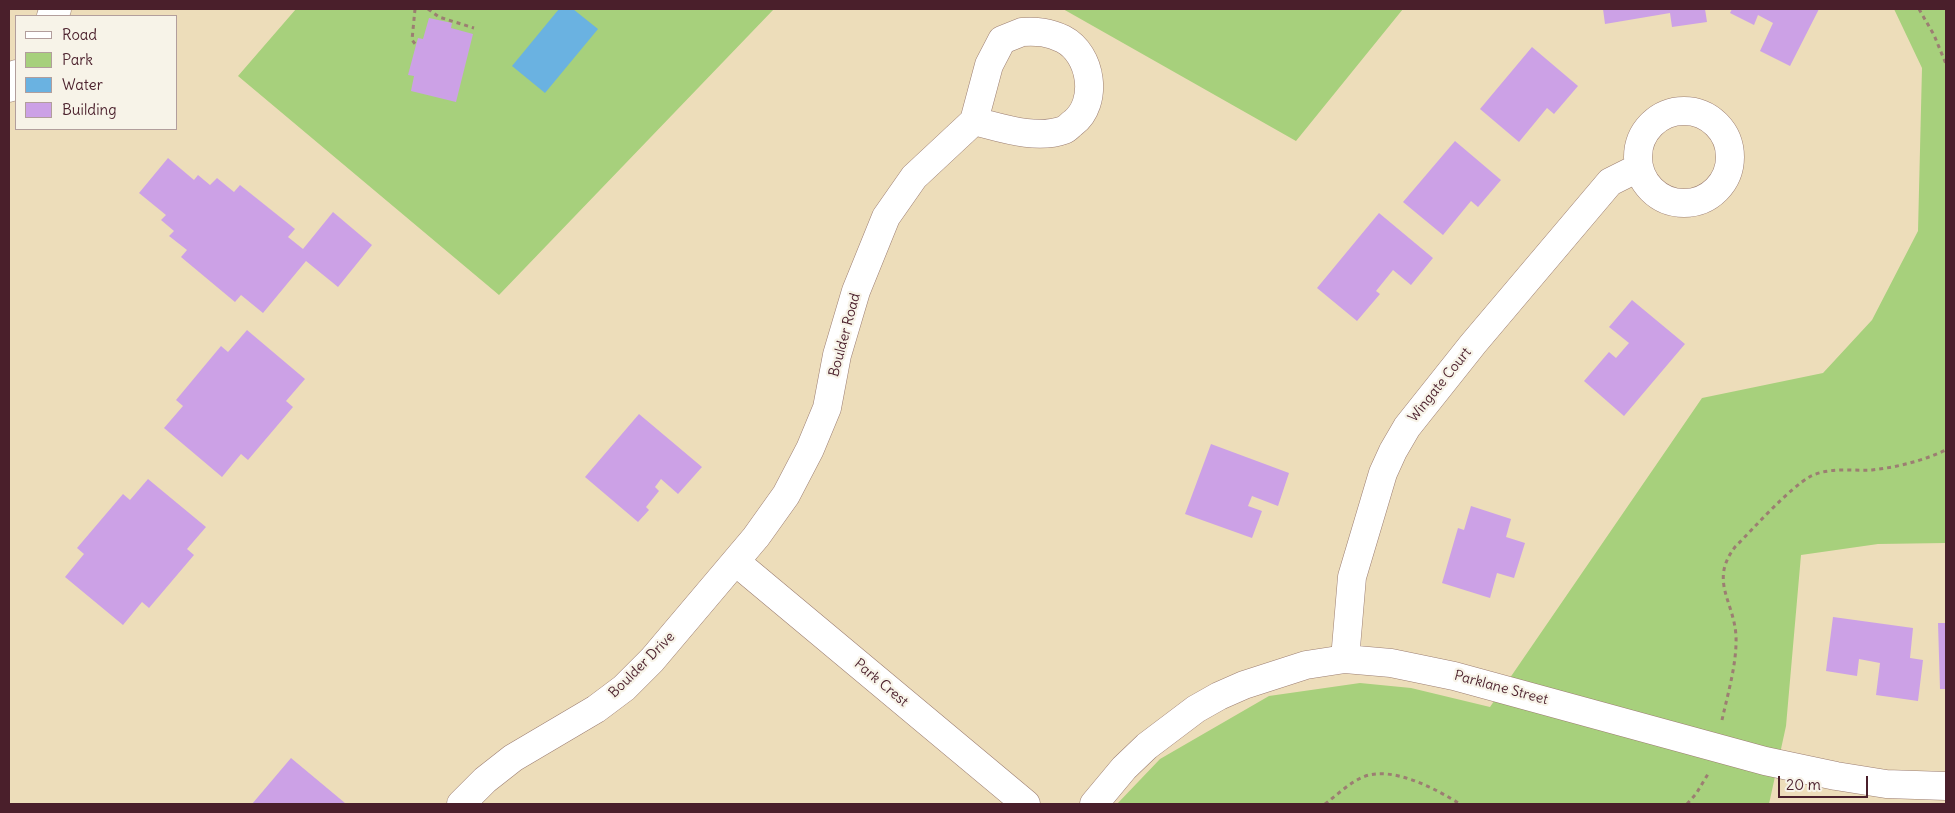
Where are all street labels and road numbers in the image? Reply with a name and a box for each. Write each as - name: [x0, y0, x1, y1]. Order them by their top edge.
- street label: Boulder Road: [826, 291, 864, 379]
- street label: Wingate Court: [1405, 344, 1475, 426]
- street label: Boulder Drive: [606, 629, 678, 701]
- street label: Park Crest: [851, 656, 911, 710]
- street label: Parklane Street: [1452, 667, 1550, 709]

